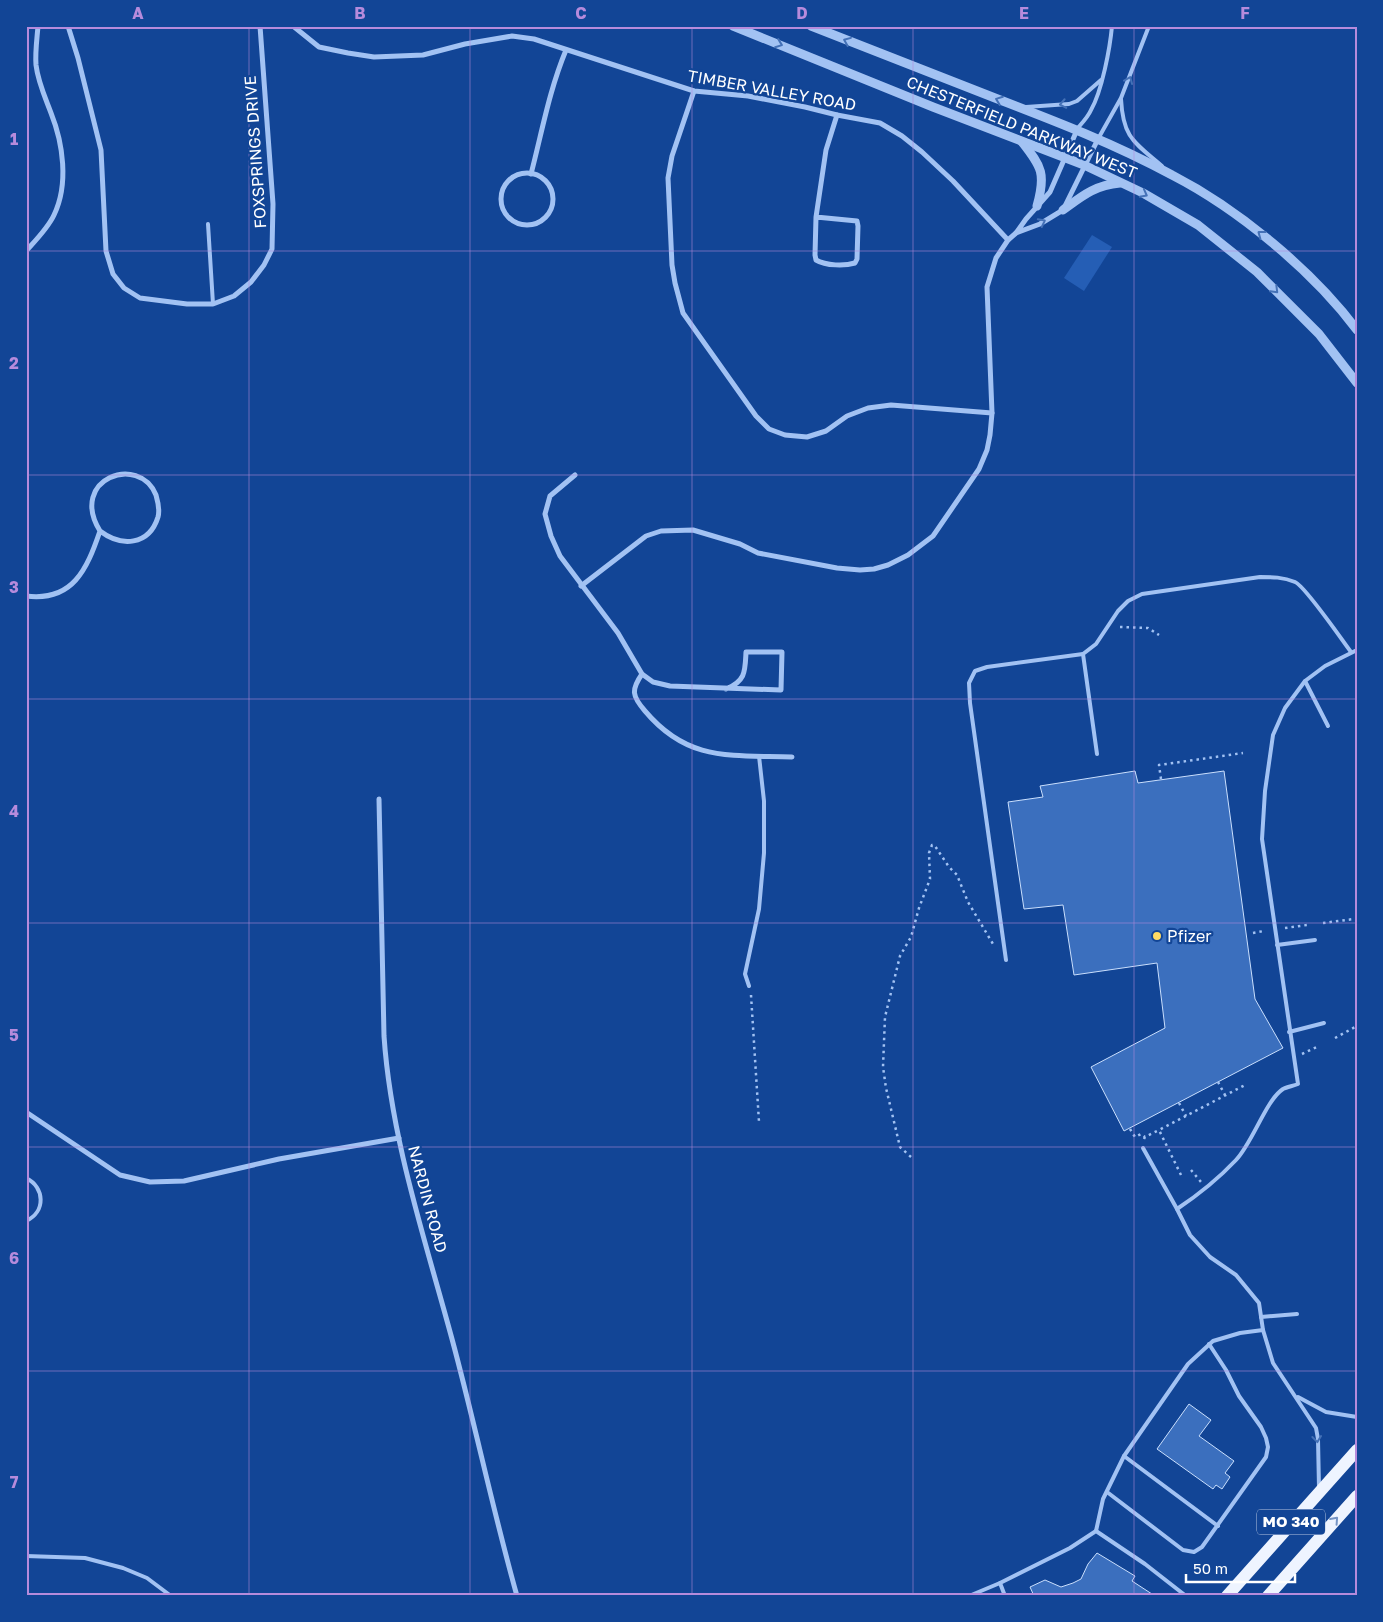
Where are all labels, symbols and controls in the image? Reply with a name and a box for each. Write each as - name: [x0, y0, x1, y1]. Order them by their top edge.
- text: A: [132, 3, 144, 23]
- text: B: [354, 3, 366, 23]
- text: C: [575, 3, 587, 23]
- text: D: [796, 3, 808, 23]
- text: E: [1019, 3, 1029, 23]
- text: F: [1240, 3, 1250, 23]
- one-way arrow: [843, 36, 852, 47]
- one-way arrow: [774, 38, 782, 48]
- street label: TIMBER VALLEY ROAD: [686, 65, 858, 115]
- street label: CHESTERFIELD PARKWAY WEST: [904, 71, 1140, 183]
- street label: FOXSPRINGS DRIVE: [240, 75, 270, 229]
- one-way arrow: [1122, 76, 1133, 85]
- one-way arrow: [995, 95, 1003, 105]
- one-way arrow: [1059, 99, 1068, 109]
- text: 1: [10, 129, 18, 149]
- one-way arrow: [1139, 188, 1148, 198]
- one-way arrow: [1037, 218, 1046, 228]
- one-way arrow: [1257, 231, 1267, 240]
- one-way arrow: [1269, 284, 1278, 293]
- text: 2: [9, 353, 19, 373]
- text: 3: [9, 577, 19, 597]
- text: 4: [9, 801, 19, 821]
- place label: Pfizer: [1167, 926, 1211, 946]
- marker: Pfizer: [1151, 930, 1163, 942]
- text: 5: [9, 1025, 19, 1045]
- street label: NARDIN ROAD: [404, 1143, 452, 1255]
- text: 6: [9, 1248, 19, 1268]
- one-way arrow: [1312, 1435, 1322, 1444]
- text: 7: [10, 1472, 19, 1492]
- road number: MO 340: [1257, 1510, 1325, 1534]
- one-way arrow: [1329, 1517, 1338, 1526]
- scale bar: [1186, 1552, 1294, 1584]
- text: 50 m: [1193, 1559, 1228, 1577]

